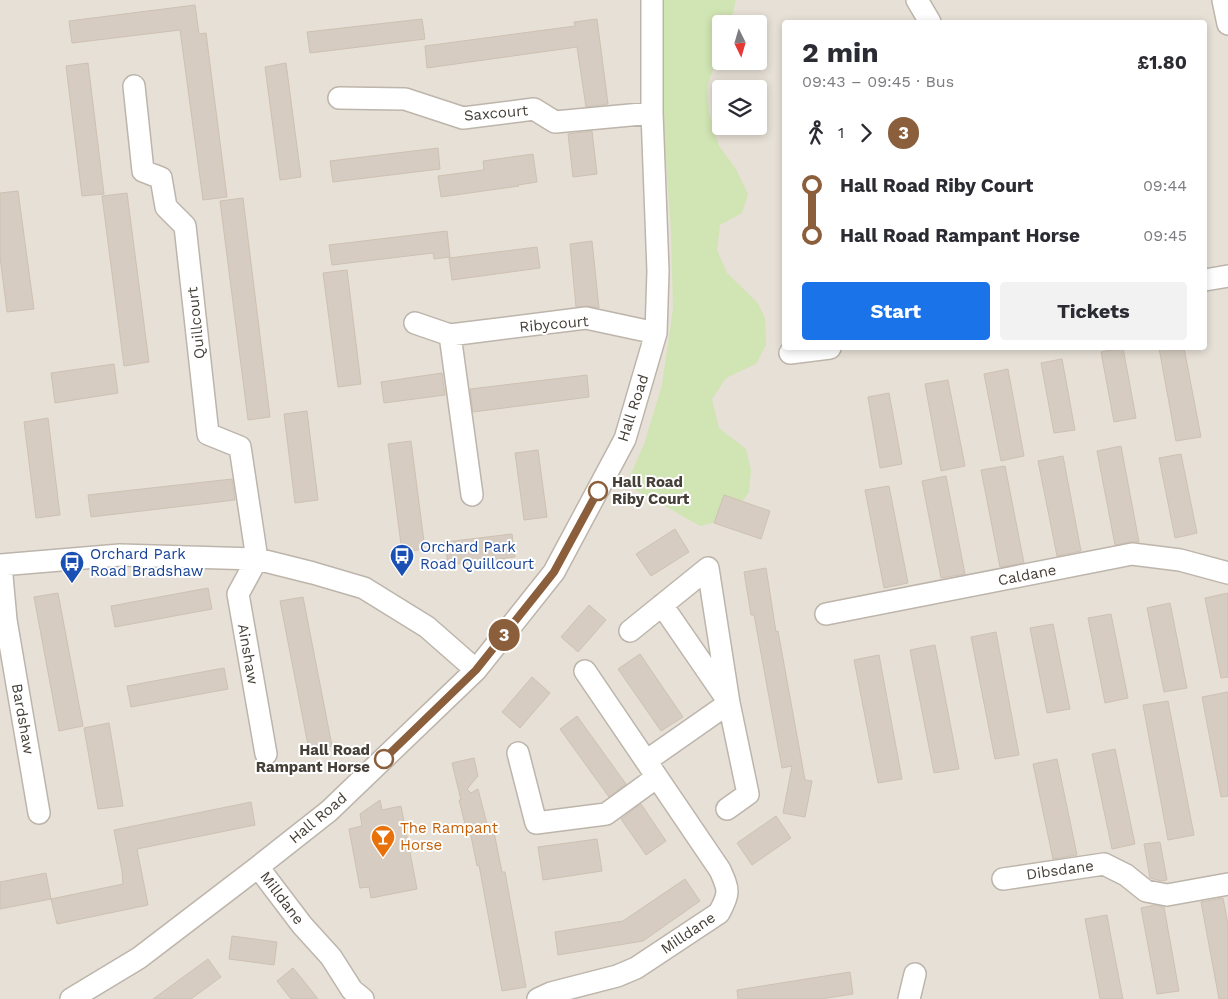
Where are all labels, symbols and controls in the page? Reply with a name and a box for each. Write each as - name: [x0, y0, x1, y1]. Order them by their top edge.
- north arrow: [712, 15, 768, 70]
- map controls: [712, 15, 767, 135]
- text: 2 min: [802, 36, 879, 69]
- text: £1.80: [1137, 51, 1187, 74]
- text: 09:43 – 09:45 · Bus: [802, 72, 954, 91]
- button: layers: [712, 80, 767, 135]
- street label: Saxcourt: [463, 101, 530, 125]
- icon: walk: [802, 119, 830, 147]
- icon: forward: [852, 119, 880, 147]
- text: 3: [898, 122, 909, 143]
- text: 1: [838, 123, 844, 142]
- text: Hall Road Riby Court: [840, 174, 1033, 197]
- text: 09:44: [1143, 176, 1187, 195]
- text: Hall Road Rampant Horse: [840, 224, 1080, 247]
- text: 09:45: [1143, 226, 1187, 245]
- button: Start: [802, 282, 990, 340]
- button: Tickets: [1000, 282, 1187, 340]
- street label: Quillcourt: [183, 285, 209, 360]
- street label: Ribycourt: [519, 312, 590, 336]
- street label: Hall Road: [614, 372, 652, 444]
- place label: Hall Road Riby Court: [612, 473, 690, 508]
- marker: Hall Road Riby Court: [588, 481, 608, 501]
- place label: Orchard Park Road Quillcourt: [420, 538, 535, 573]
- bus stop icon: Orchard Park Road Quillcourt: [389, 543, 415, 577]
- place label: Orchard Park Road Bradshaw: [90, 545, 204, 580]
- bus stop icon: Orchard Park Road Bradshaw: [59, 550, 85, 584]
- street label: Caldane: [996, 561, 1058, 589]
- line badge: 3: [488, 619, 520, 651]
- street label: Ainshaw: [234, 622, 262, 686]
- text: 3: [499, 624, 509, 645]
- street label: Bardshaw: [8, 682, 38, 756]
- place label: Hall Road Rampant Horse: [256, 741, 370, 776]
- marker: Hall Road Rampant Horse: [374, 749, 394, 769]
- street label: Hall Road: [285, 789, 351, 847]
- place label: The Rampant Horse: [400, 819, 499, 854]
- bar icon: The Rampant Horse: [370, 824, 396, 858]
- street label: Dibsdane: [1025, 856, 1095, 884]
- street label: Milldane: [256, 868, 308, 928]
- street label: Milldane: [657, 908, 719, 958]

